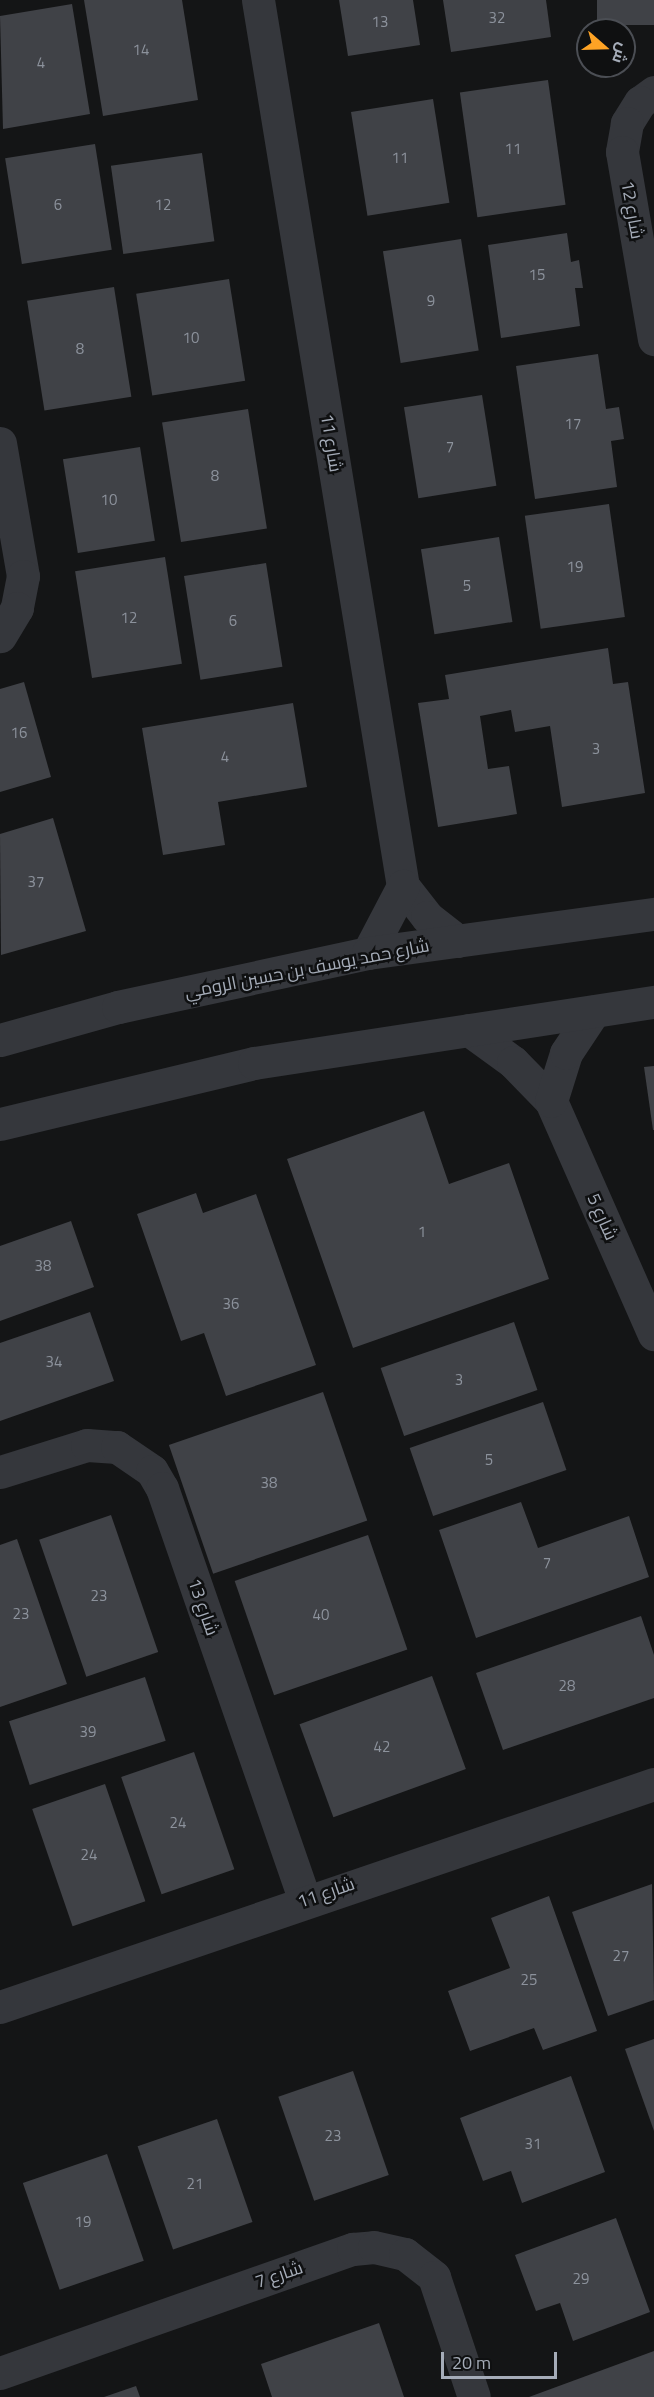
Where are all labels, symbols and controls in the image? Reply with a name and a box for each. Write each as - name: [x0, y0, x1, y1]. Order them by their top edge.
- house number: 32: [489, 9, 505, 27]
- house number: 13: [372, 13, 388, 31]
- north arrow: [576, 18, 636, 78]
- text: ش: [606, 40, 636, 67]
- house number: 14: [133, 41, 149, 59]
- house number: 4: [37, 54, 45, 72]
- house number: 11: [505, 140, 521, 158]
- house number: 11: [392, 149, 408, 167]
- street label: شارع 12: [616, 179, 648, 241]
- house number: 6: [54, 196, 62, 214]
- house number: 12: [155, 196, 171, 214]
- house number: 15: [529, 266, 545, 284]
- house number: 9: [427, 292, 435, 310]
- house number: 10: [183, 329, 199, 347]
- house number: 8: [76, 340, 84, 358]
- street label: شارع 11: [316, 412, 346, 474]
- house number: 17: [565, 415, 581, 433]
- house number: 7: [446, 438, 454, 456]
- house number: 8: [211, 467, 219, 485]
- house number: 10: [101, 491, 117, 509]
- house number: 19: [567, 558, 583, 576]
- house number: 5: [463, 577, 471, 595]
- house number: 12: [121, 609, 137, 627]
- house number: 6: [229, 612, 237, 630]
- house number: 16: [11, 724, 27, 742]
- house number: 3: [592, 740, 600, 758]
- house number: 4: [221, 748, 229, 766]
- house number: 37: [28, 873, 44, 891]
- street label: شارع حمد يوسف بن حسين الرومي: [183, 935, 431, 1003]
- street label: شارع 5: [582, 1190, 622, 1244]
- house number: 1: [418, 1223, 426, 1241]
- house number: 38: [35, 1257, 51, 1275]
- house number: 36: [223, 1295, 239, 1313]
- house number: 34: [46, 1353, 62, 1371]
- house number: 3: [455, 1371, 463, 1389]
- house number: 5: [485, 1451, 493, 1469]
- house number: 38: [261, 1474, 277, 1492]
- house number: 7: [543, 1554, 551, 1572]
- street label: شارع 13: [183, 1576, 223, 1638]
- house number: 23: [91, 1587, 107, 1605]
- house number: 23: [13, 1605, 29, 1623]
- house number: 40: [313, 1606, 329, 1624]
- house number: 28: [559, 1677, 575, 1695]
- house number: 39: [80, 1723, 96, 1741]
- house number: 42: [374, 1738, 390, 1756]
- house number: 24: [170, 1814, 186, 1832]
- house number: 24: [81, 1846, 97, 1864]
- street label: شارع 11: [295, 1873, 357, 1913]
- house number: 27: [613, 1947, 629, 1965]
- house number: 25: [521, 1971, 537, 1989]
- house number: 23: [325, 2127, 341, 2145]
- house number: 31: [525, 2135, 541, 2153]
- house number: 21: [187, 2175, 203, 2193]
- house number: 19: [75, 2213, 91, 2231]
- street label: شارع 7: [252, 2257, 306, 2293]
- house number: 29: [573, 2270, 589, 2288]
- scale bar: [444, 2340, 560, 2378]
- text: 20 m: [452, 2349, 491, 2376]

